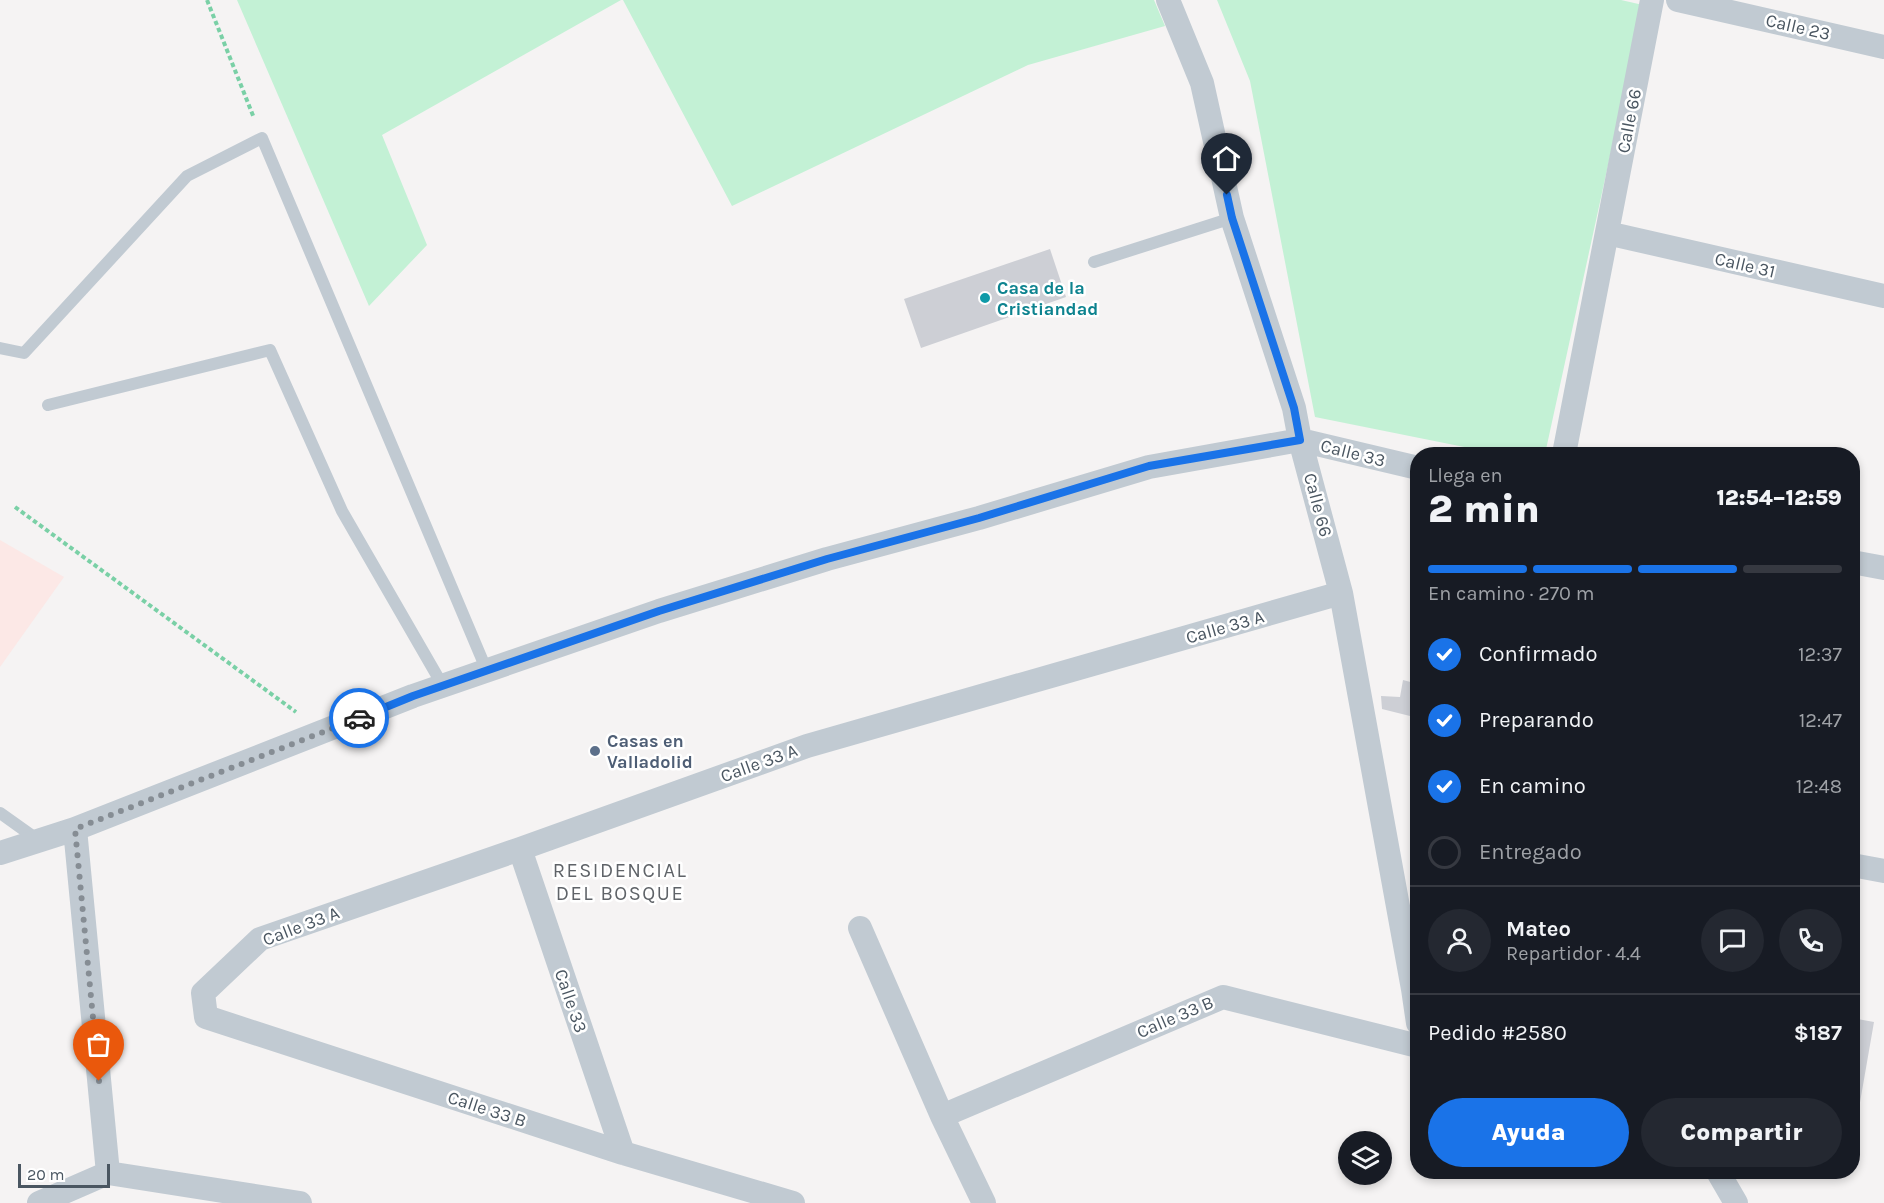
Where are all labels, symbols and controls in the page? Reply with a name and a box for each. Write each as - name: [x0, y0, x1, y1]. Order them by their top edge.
- street label: Calle 23: [1764, 9, 1832, 45]
- street label: Calle 66: [1612, 87, 1646, 155]
- pin: [1201, 133, 1252, 195]
- icon: home: [1210, 142, 1243, 175]
- street label: Calle 31: [1713, 247, 1777, 283]
- place label: Casa de la Cristiandad: [997, 277, 1098, 320]
- marker: Casa de la Cristiandad: [978, 291, 992, 305]
- street label: Calle 33: [1318, 434, 1388, 472]
- text: Llega en: [1428, 464, 1503, 487]
- street label: Calle 66: [1299, 471, 1337, 539]
- text: 12:54–12:59: [1716, 485, 1842, 511]
- text: 2 min: [1428, 486, 1540, 532]
- text: En camino · 270 m: [1428, 582, 1594, 605]
- street label: Calle 33 A: [1183, 605, 1267, 649]
- icon: check: [1428, 638, 1461, 671]
- text: Confirmado: [1479, 641, 1598, 667]
- text: 12:37: [1798, 643, 1842, 666]
- courier: [329, 688, 389, 748]
- icon: car: [343, 702, 376, 735]
- icon: check: [1428, 704, 1461, 737]
- text: Preparando: [1479, 707, 1594, 733]
- text: 12:47: [1799, 709, 1842, 732]
- place label: Casas en Valladolid: [607, 730, 693, 773]
- street label: Calle 33 A: [717, 739, 801, 787]
- marker: Casas en Valladolid: [588, 744, 602, 758]
- icon: check: [1428, 770, 1461, 803]
- text: En camino: [1479, 773, 1586, 799]
- text: 12:48: [1796, 775, 1842, 798]
- text: Entregado: [1479, 839, 1582, 865]
- district label: RESIDENCIAL DEL BOSQUE: [553, 859, 687, 905]
- street label: Calle 33 A: [260, 901, 342, 951]
- button: person: [1428, 909, 1491, 972]
- button: chat: [1701, 909, 1764, 972]
- button: phone: [1779, 909, 1842, 972]
- text: Mateo: [1506, 916, 1571, 942]
- text: Repartidor · 4.4: [1506, 942, 1641, 965]
- street label: Calle 33: [550, 966, 592, 1036]
- street label: Calle 33 B: [1133, 991, 1217, 1043]
- pin: [73, 1019, 124, 1081]
- text: Pedido #2580: [1428, 1020, 1567, 1046]
- text: $187: [1794, 1020, 1842, 1046]
- icon: bag: [82, 1028, 115, 1061]
- street label: Calle 33 B: [445, 1086, 529, 1132]
- button: Ayuda: [1428, 1098, 1629, 1167]
- button: Compartir: [1641, 1098, 1842, 1167]
- map controls: [1338, 1131, 1392, 1185]
- button: layers: [1338, 1131, 1392, 1185]
- scale bar: [18, 1161, 110, 1188]
- text: 20 m: [27, 1165, 65, 1184]

